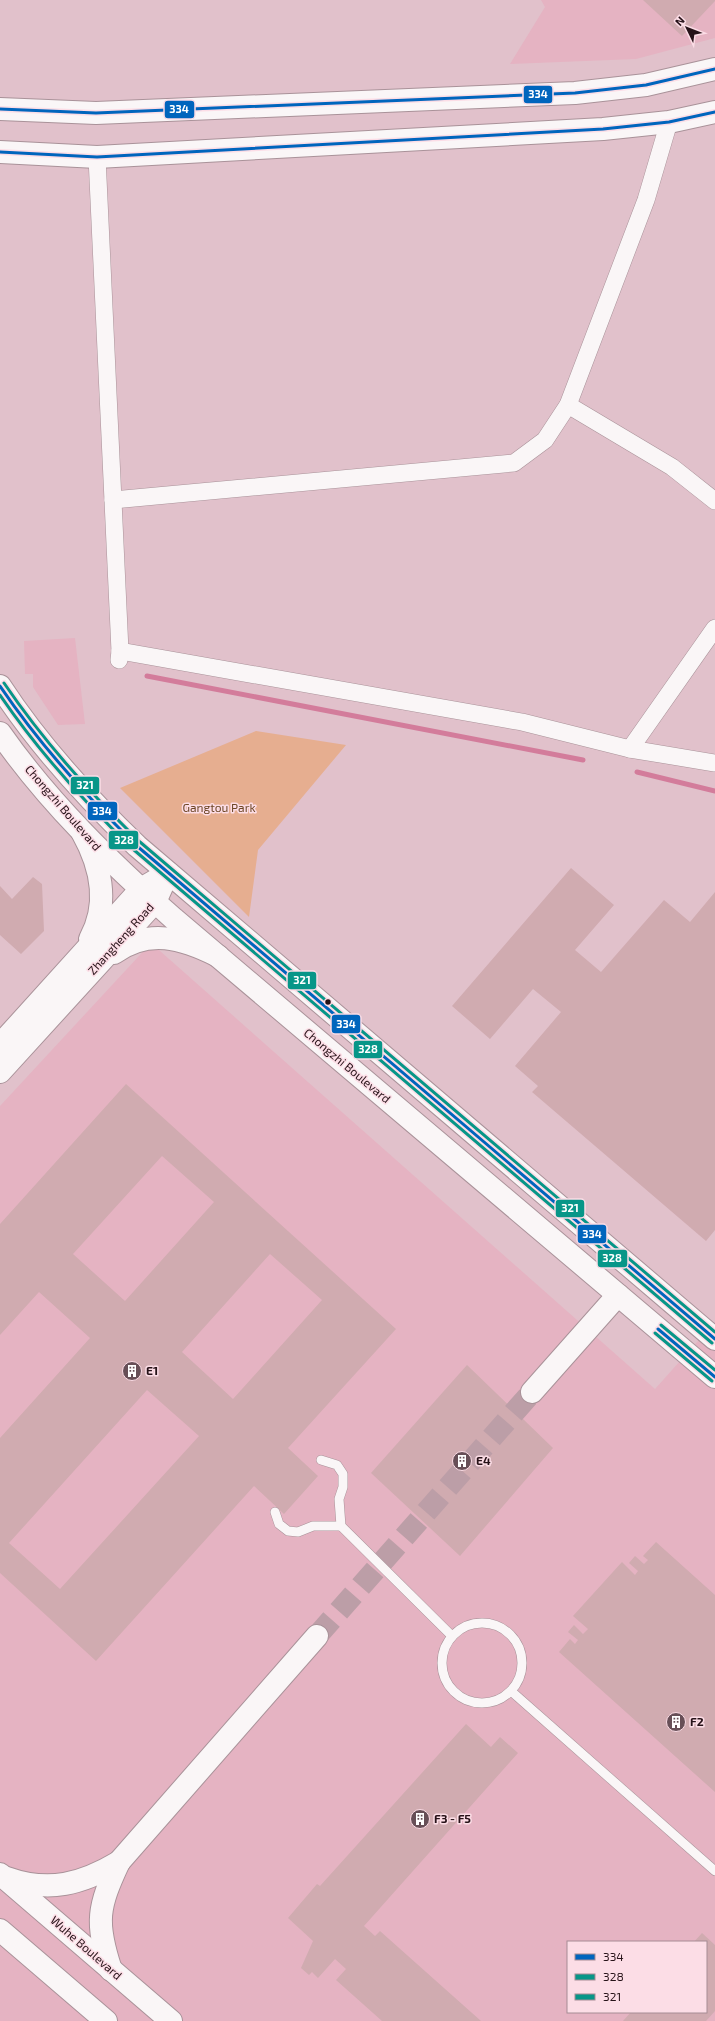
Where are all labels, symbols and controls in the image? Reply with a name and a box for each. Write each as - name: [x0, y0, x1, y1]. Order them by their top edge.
- north arrow: [667, 8, 707, 48]
- text: N: [672, 13, 687, 28]
- line badge: 334: [523, 85, 553, 104]
- text: 334: [528, 87, 548, 100]
- line badge: 334: [164, 100, 195, 119]
- text: 334: [169, 102, 189, 115]
- street label: Chongzhi Boulevard: [23, 762, 105, 853]
- line badge: 321: [70, 776, 100, 795]
- text: 321: [76, 778, 94, 791]
- park label: Gangtou Park: [182, 800, 256, 814]
- line badge: 334: [87, 801, 118, 821]
- text: 334: [92, 804, 112, 817]
- line badge: 328: [108, 830, 139, 850]
- text: 328: [114, 833, 134, 846]
- street label: Zhangheng Road: [84, 900, 156, 977]
- line badge: 321: [287, 971, 317, 990]
- text: 321: [293, 973, 311, 986]
- unlabelled marker: [323, 997, 333, 1007]
- line badge: 334: [331, 1014, 361, 1034]
- text: 334: [336, 1017, 356, 1030]
- street label: Chongzhi Boulevard: [302, 1025, 394, 1105]
- line badge: 328: [353, 1040, 383, 1059]
- text: 328: [358, 1042, 378, 1055]
- line badge: 321: [555, 1199, 585, 1218]
- text: 321: [561, 1201, 579, 1214]
- line badge: 334: [577, 1224, 607, 1244]
- text: 334: [582, 1227, 602, 1240]
- line badge: 328: [597, 1249, 628, 1268]
- text: 328: [602, 1251, 622, 1264]
- building icon: E1: [121, 1360, 143, 1382]
- place label: E1: [146, 1363, 158, 1377]
- building icon: E4: [451, 1450, 473, 1472]
- place label: E4: [476, 1453, 491, 1467]
- building icon: F2: [665, 1711, 687, 1733]
- place label: F2: [690, 1714, 704, 1728]
- building icon: F3 - F5: [409, 1808, 431, 1830]
- place label: F3 - F5: [434, 1811, 471, 1825]
- street label: Wuhe Boulevard: [48, 1913, 125, 1982]
- legend: [567, 1941, 707, 2013]
- text: 334: [603, 1949, 624, 1963]
- text: 328: [603, 1969, 624, 1983]
- text: 321: [603, 1989, 621, 2003]

